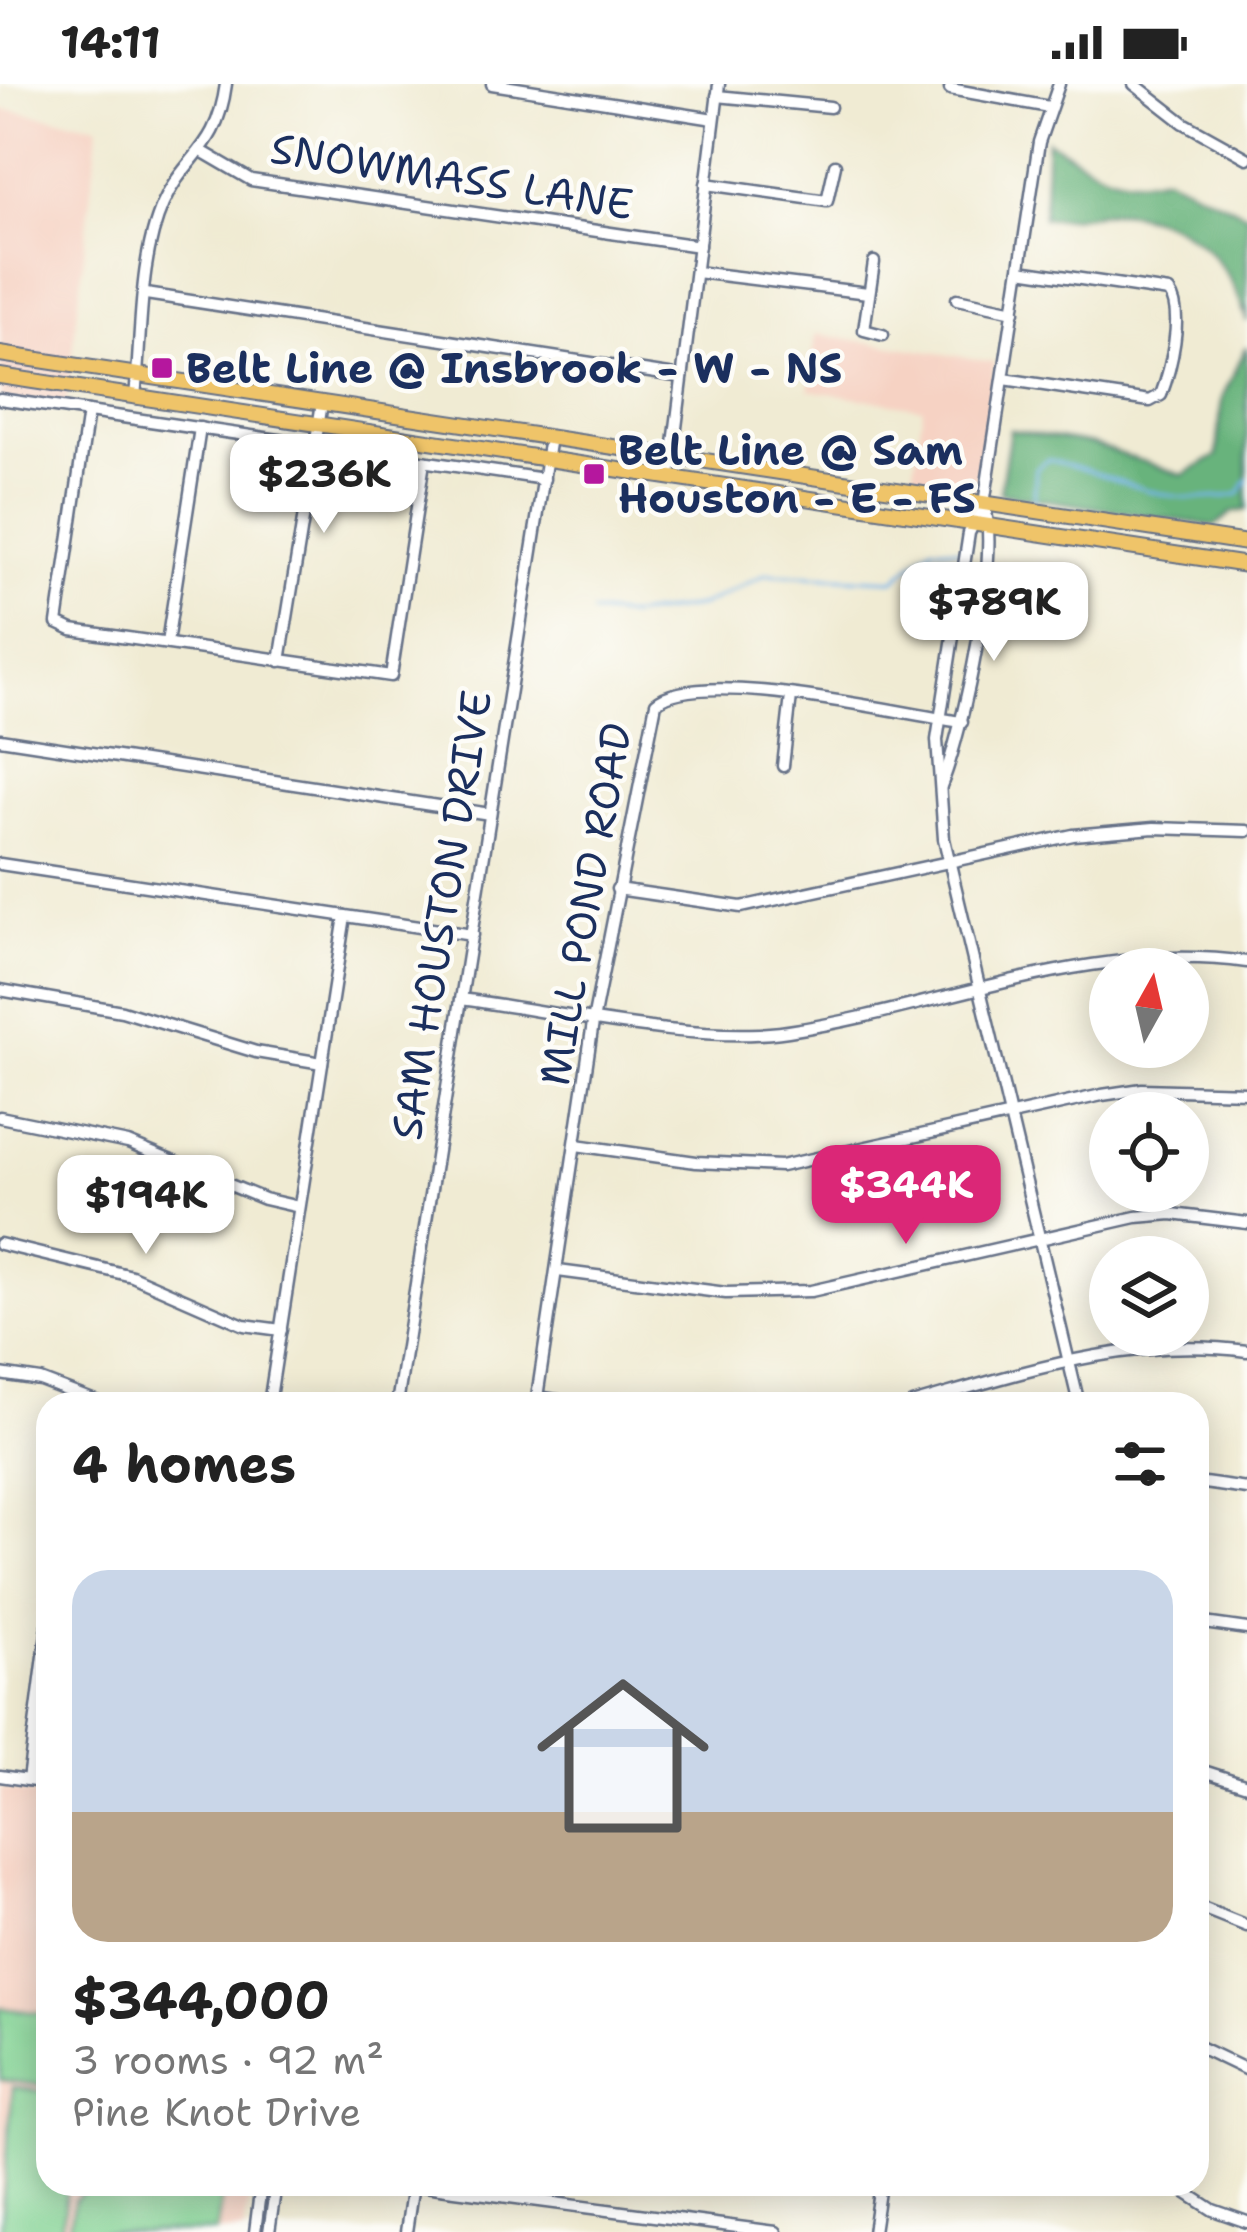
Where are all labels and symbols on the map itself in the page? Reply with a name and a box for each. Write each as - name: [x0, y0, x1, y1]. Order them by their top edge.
- street label: SNOWMASS LANE: [267, 120, 637, 232]
- place label: Belt Line @ Insbrook - W - NS: [186, 340, 842, 396]
- marker: Belt Line @ Insbrook - W - NS: [149, 355, 175, 381]
- place label: Belt Line @ Sam Houston - E - FS: [618, 422, 976, 526]
- pin: $236K: [240, 434, 408, 536]
- marker: Belt Line @ Sam Houston - E - FS: [581, 461, 607, 487]
- pin: $789K: [910, 562, 1078, 664]
- street label: SAM HOUSTON DRIVE: [378, 686, 504, 1144]
- street label: MILL POND ROAD: [526, 718, 644, 1090]
- north arrow: [1089, 948, 1209, 1068]
- pin: $344K: [822, 1145, 990, 1247]
- pin: $194K: [62, 1155, 230, 1257]

